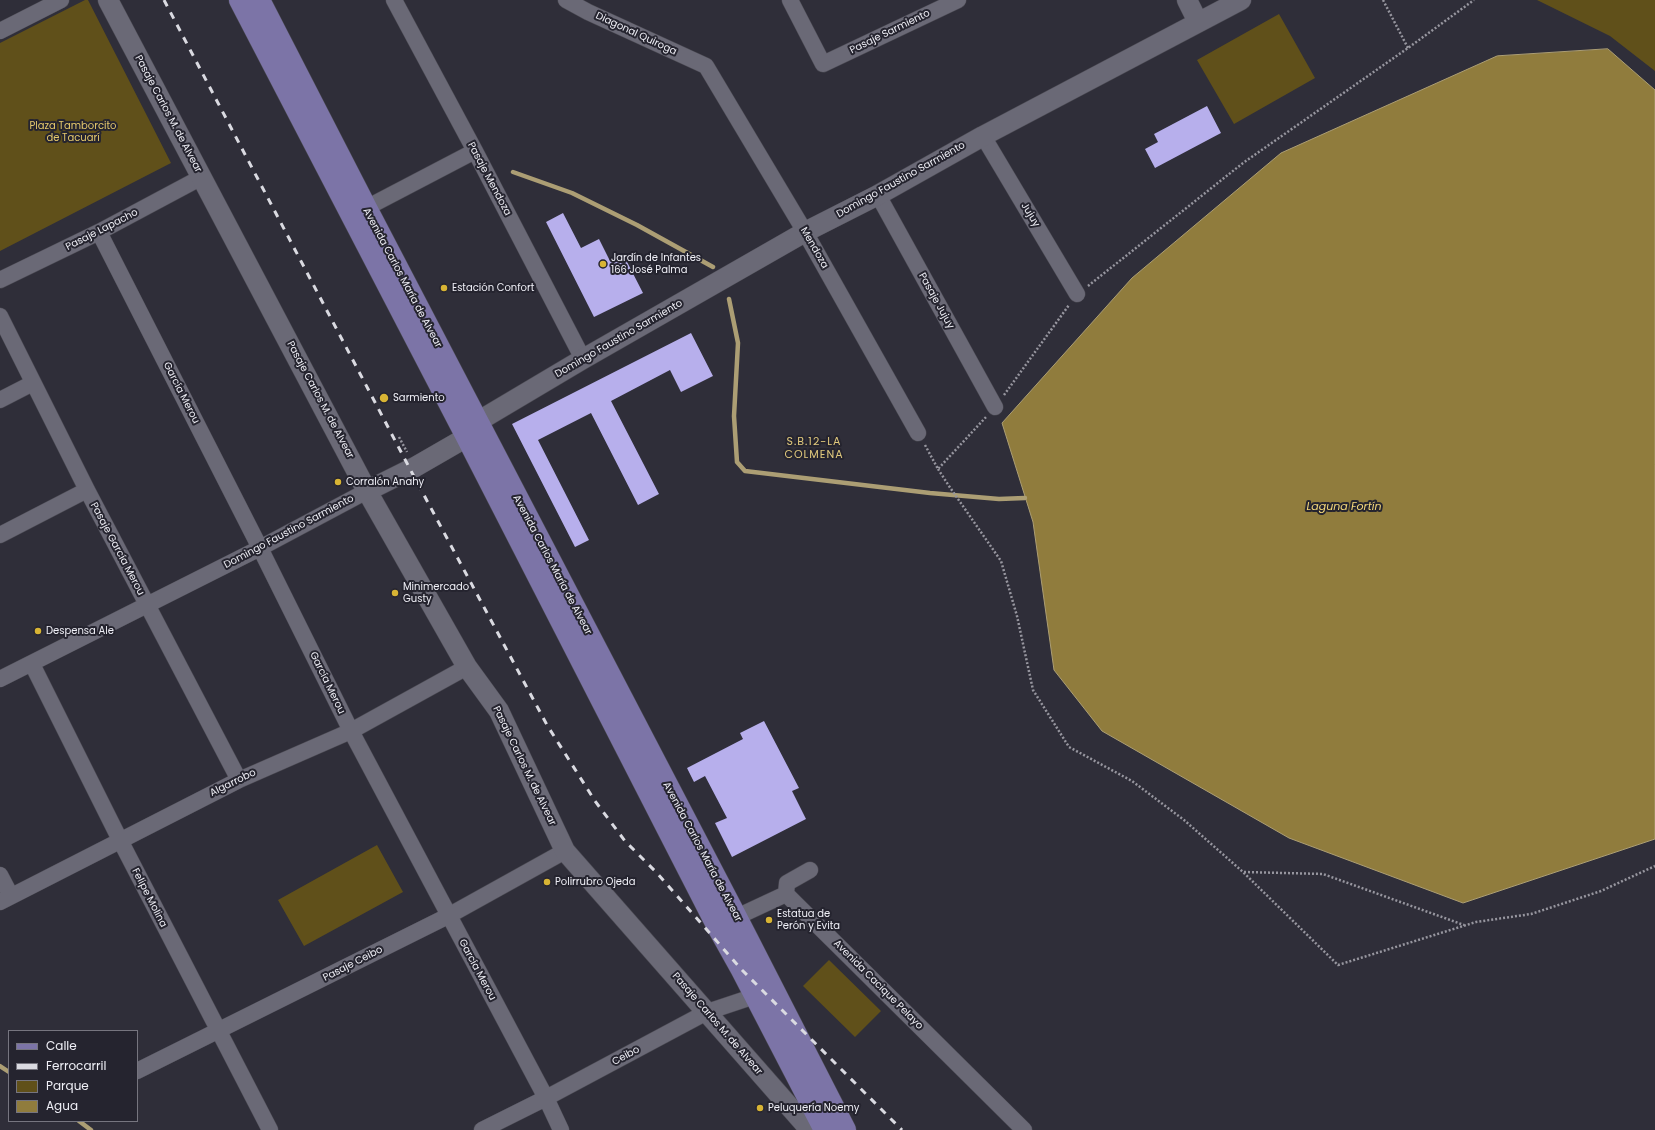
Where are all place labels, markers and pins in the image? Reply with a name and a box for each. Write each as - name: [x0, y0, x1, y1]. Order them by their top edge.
- place label: Jardín de Infantes 166 José Palma: [611, 252, 701, 276]
- marker: Jardín de Infantes 166 José Palma: [598, 259, 608, 269]
- place label: Estación Confort: [452, 282, 534, 294]
- marker: Estación Confort: [439, 283, 449, 293]
- marker: Sarmiento: [378, 392, 390, 404]
- place label: Sarmiento: [393, 392, 445, 404]
- place label: Corralón Anahy: [346, 476, 424, 488]
- marker: Corralón Anahy: [333, 477, 343, 487]
- place label: Minimercado Gusty: [403, 581, 469, 604]
- marker: Minimercado Gusty: [390, 588, 400, 598]
- place label: Despensa Ale: [46, 625, 114, 637]
- marker: Despensa Ale: [33, 626, 43, 636]
- place label: Polirrubro Ojeda: [555, 876, 636, 888]
- marker: Polirrubro Ojeda: [542, 877, 552, 887]
- place label: Estatua de Perón y Evita: [777, 908, 840, 932]
- marker: Estatua de Perón y Evita: [764, 915, 774, 925]
- place label: Peluquería Noemy: [768, 1102, 859, 1114]
- marker: Peluquería Noemy: [755, 1103, 765, 1113]

